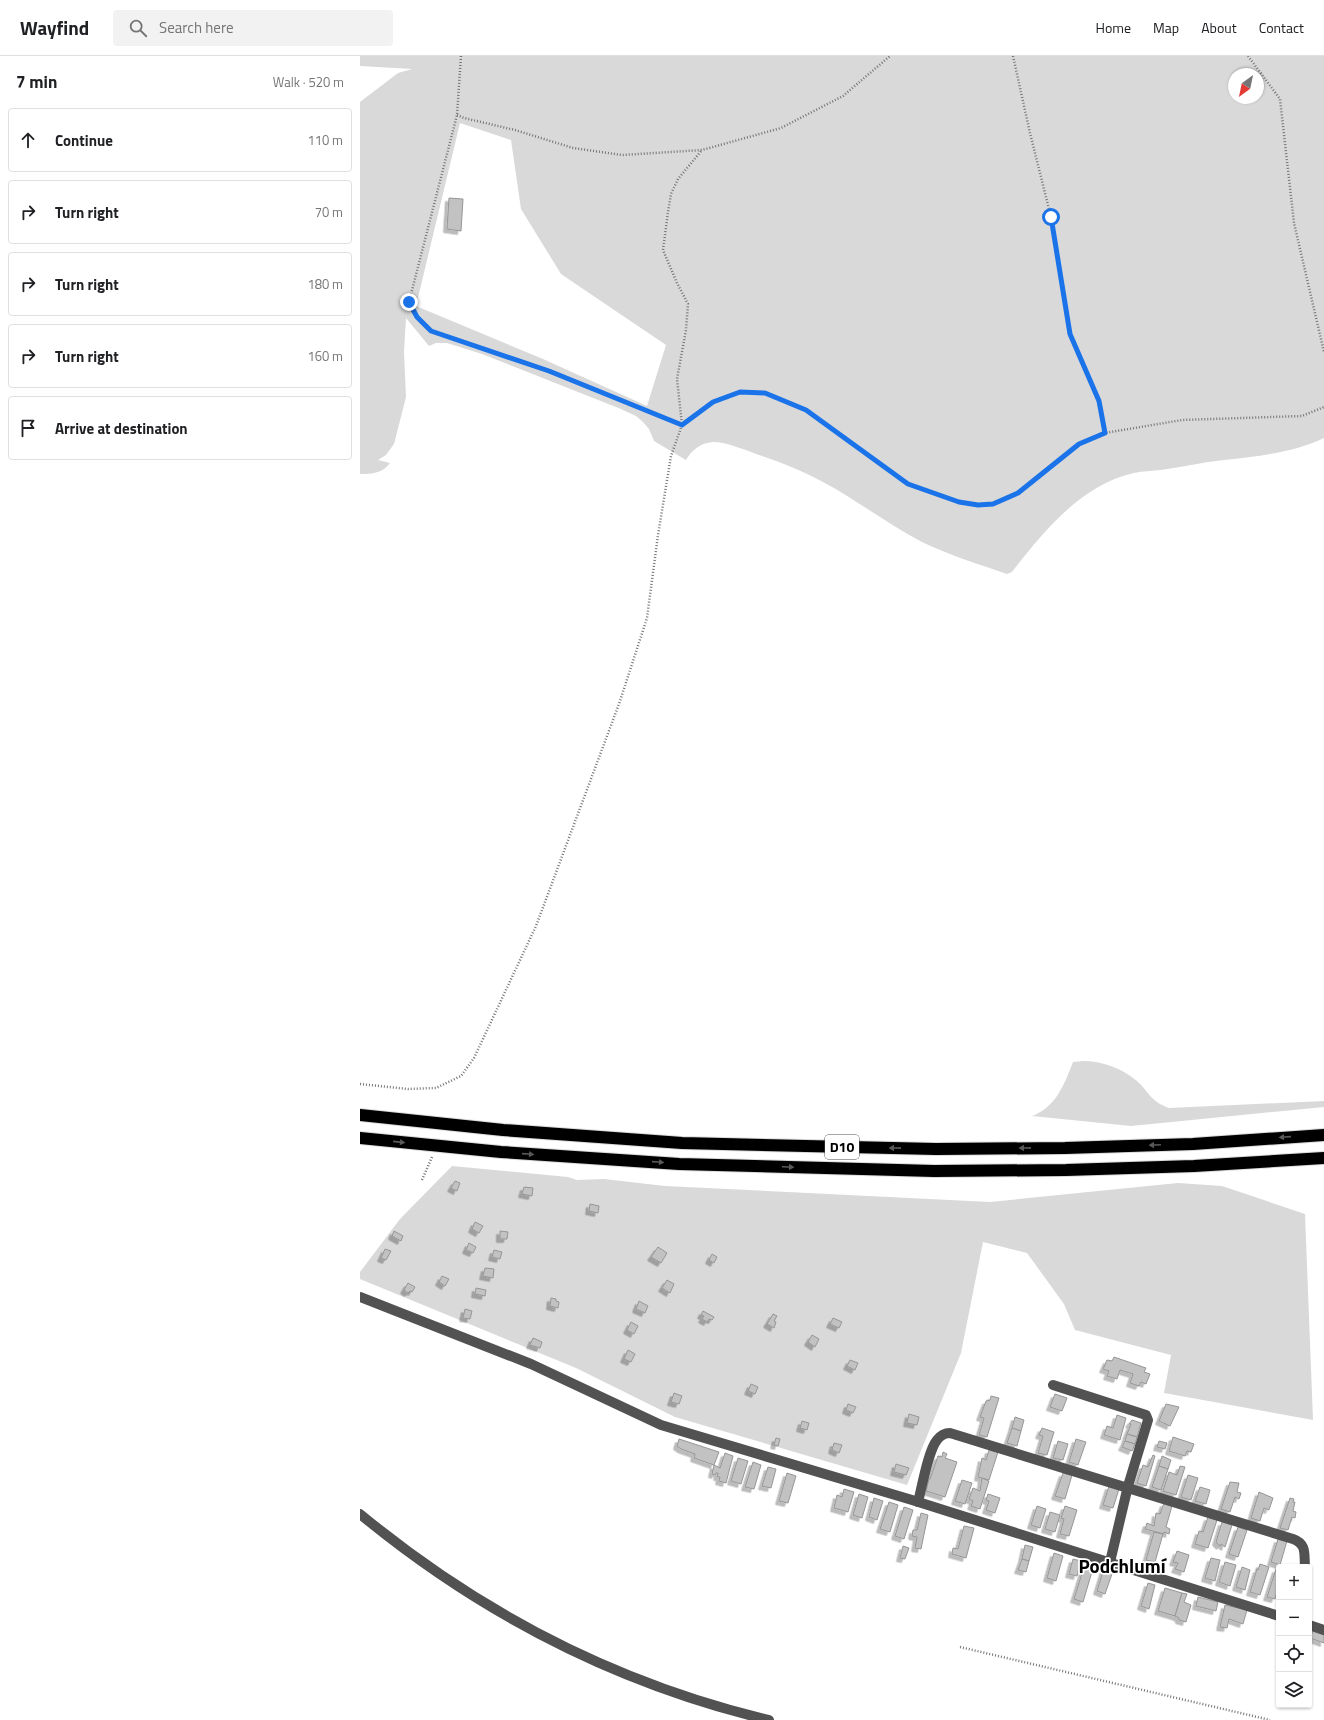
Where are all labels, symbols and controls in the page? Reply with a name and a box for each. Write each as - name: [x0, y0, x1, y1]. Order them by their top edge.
- search box: [113, 10, 393, 46]
- text: Wayfind: [20, 13, 89, 42]
- text: Search here: [159, 16, 234, 39]
- icon: search: [127, 17, 149, 39]
- text: Home: [1096, 17, 1131, 38]
- text: Map: [1153, 17, 1179, 38]
- text: About: [1201, 17, 1237, 38]
- text: Contact: [1259, 17, 1304, 38]
- north arrow: [1228, 68, 1264, 104]
- text: 7 min: [16, 69, 57, 95]
- text: Walk · 520 m: [273, 72, 344, 92]
- icon: ahead: [17, 129, 39, 151]
- text: Continue: [55, 129, 113, 152]
- text: 110 m: [307, 130, 343, 150]
- icon: right: [17, 201, 39, 223]
- text: Turn right: [55, 201, 119, 224]
- text: 70 m: [315, 202, 343, 222]
- route start: [1042, 208, 1060, 226]
- icon: right: [17, 273, 39, 295]
- text: Turn right: [55, 273, 119, 296]
- text: 180 m: [307, 274, 343, 294]
- route end: [400, 293, 418, 311]
- icon: right: [17, 345, 39, 367]
- text: Turn right: [55, 345, 119, 368]
- text: 160 m: [307, 346, 343, 366]
- icon: arrive: [17, 417, 39, 439]
- text: Arrive at destination: [55, 417, 188, 440]
- one-way arrow: [1279, 1134, 1291, 1141]
- road number: D10: [825, 1135, 859, 1159]
- one-way arrow: [393, 1139, 405, 1146]
- one-way arrow: [1148, 1142, 1161, 1148]
- one-way arrow: [888, 1145, 901, 1151]
- one-way arrow: [1018, 1145, 1031, 1151]
- one-way arrow: [522, 1151, 534, 1158]
- one-way arrow: [652, 1159, 664, 1166]
- one-way arrow: [782, 1164, 795, 1170]
- district label: Podchlumí: [1078, 1551, 1168, 1580]
- map controls: [1276, 1564, 1312, 1708]
- button: +: [1276, 1564, 1312, 1600]
- button: −: [1276, 1600, 1312, 1636]
- button: locate: [1276, 1636, 1312, 1672]
- button: layers: [1276, 1672, 1312, 1708]

